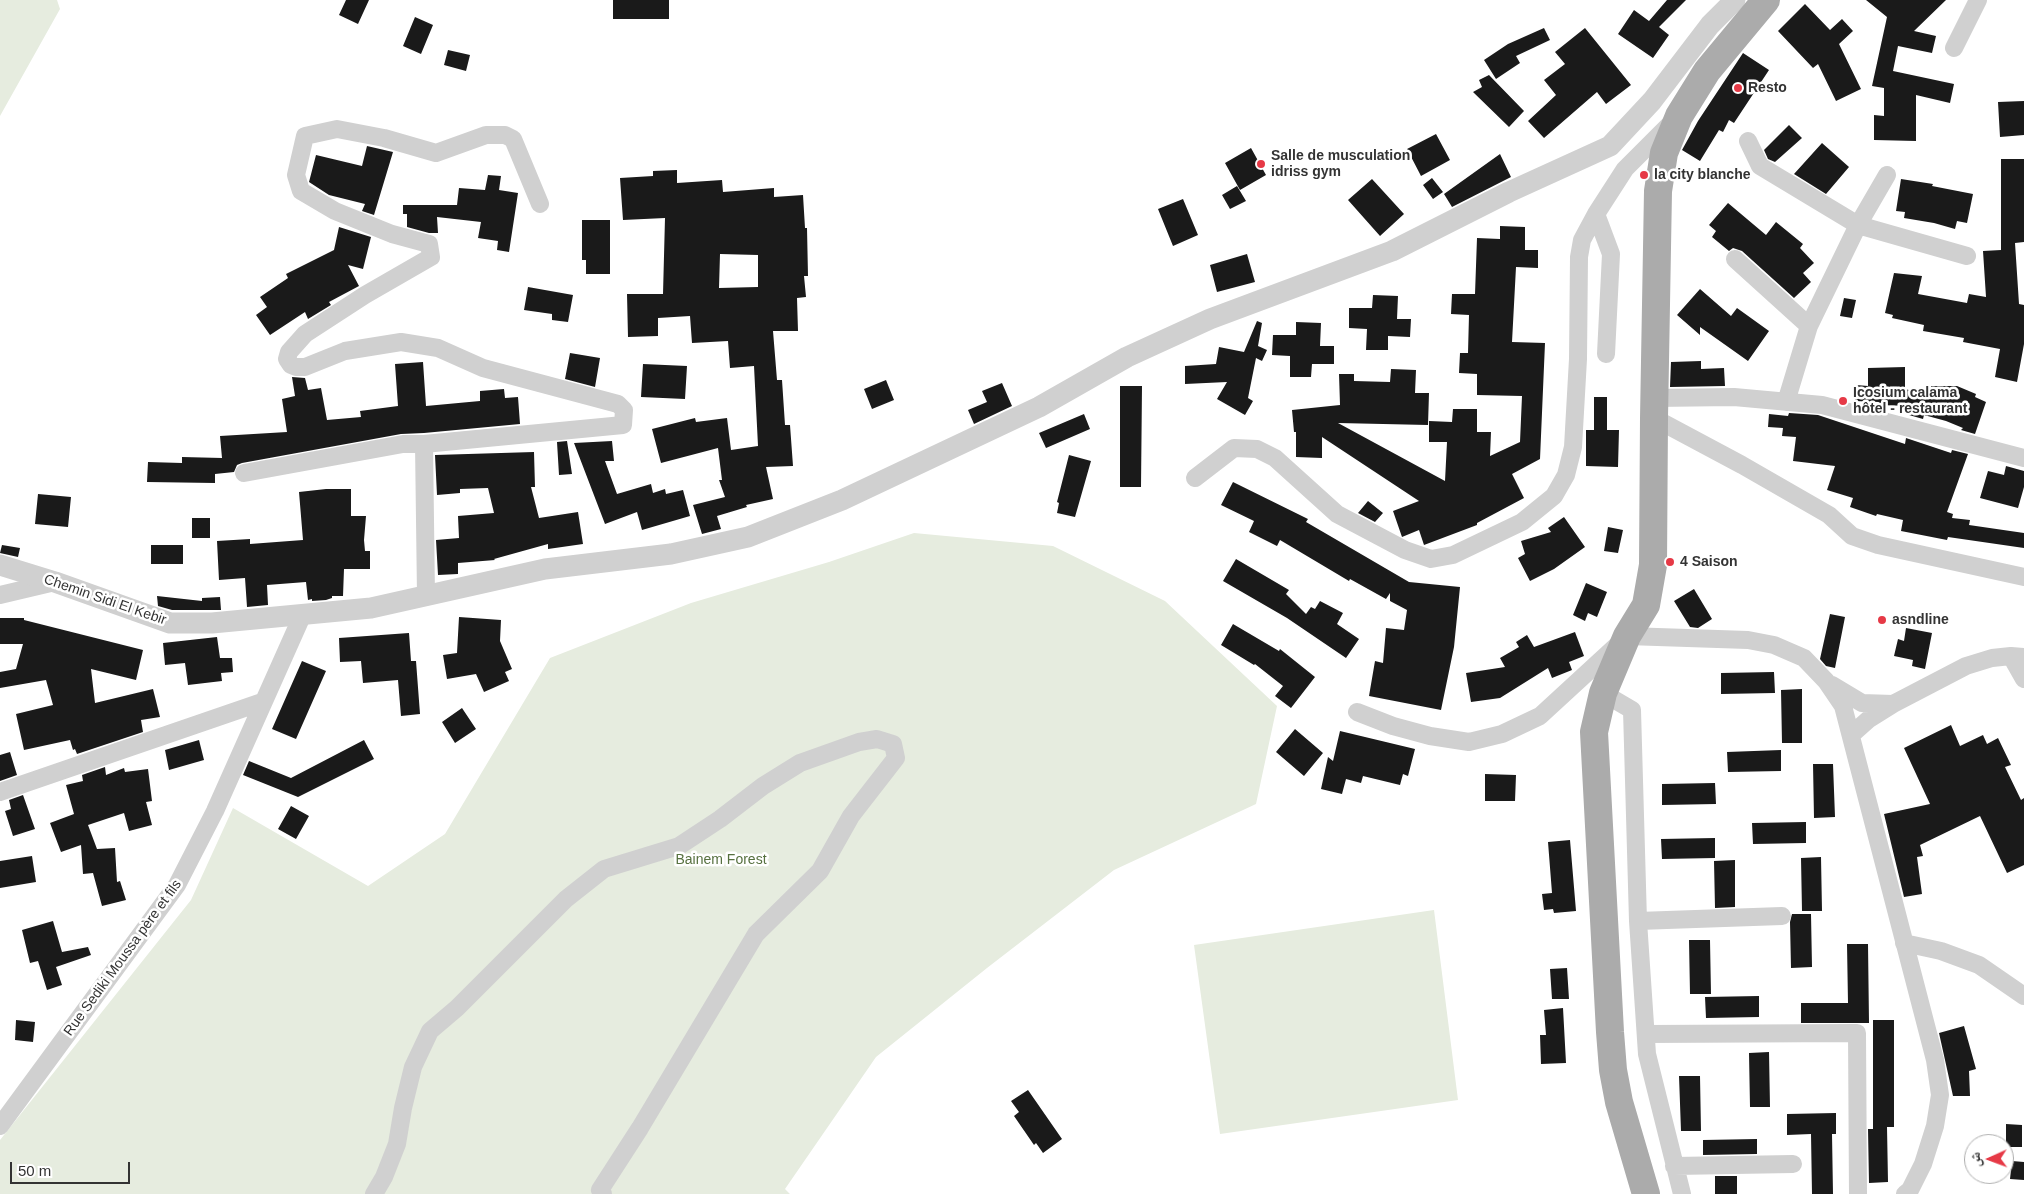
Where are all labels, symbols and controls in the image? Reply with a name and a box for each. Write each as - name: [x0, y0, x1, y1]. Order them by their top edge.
- place label: Resto: [1748, 80, 1787, 96]
- marker: Resto: [1732, 82, 1744, 94]
- place label: Salle de musculation idriss gym: [1271, 148, 1410, 180]
- marker: Salle de musculation idriss gym: [1255, 158, 1267, 170]
- place label: la city blanche: [1654, 167, 1750, 183]
- marker: la city blanche: [1638, 169, 1650, 181]
- place label: Icosium calama hôtel - restaurant: [1853, 385, 1967, 418]
- marker: Icosium calama hôtel - restaurant: [1837, 395, 1849, 407]
- place label: 4 Saison: [1680, 554, 1738, 570]
- marker: 4 Saison: [1664, 556, 1676, 568]
- street label: Chemin Sidi El Kebir: [42, 571, 168, 629]
- place label: asndline: [1892, 612, 1949, 628]
- marker: asndline: [1876, 614, 1888, 626]
- park label: Bainem Forest: [675, 852, 767, 868]
- street label: Rue Sediki Moussa père et fils: [61, 877, 185, 1039]
- north arrow: [1964, 1134, 2014, 1184]
- scale bar: [12, 1152, 132, 1184]
- text: ش: [1967, 1152, 1983, 1167]
- text: 50 m: [18, 1162, 51, 1179]

